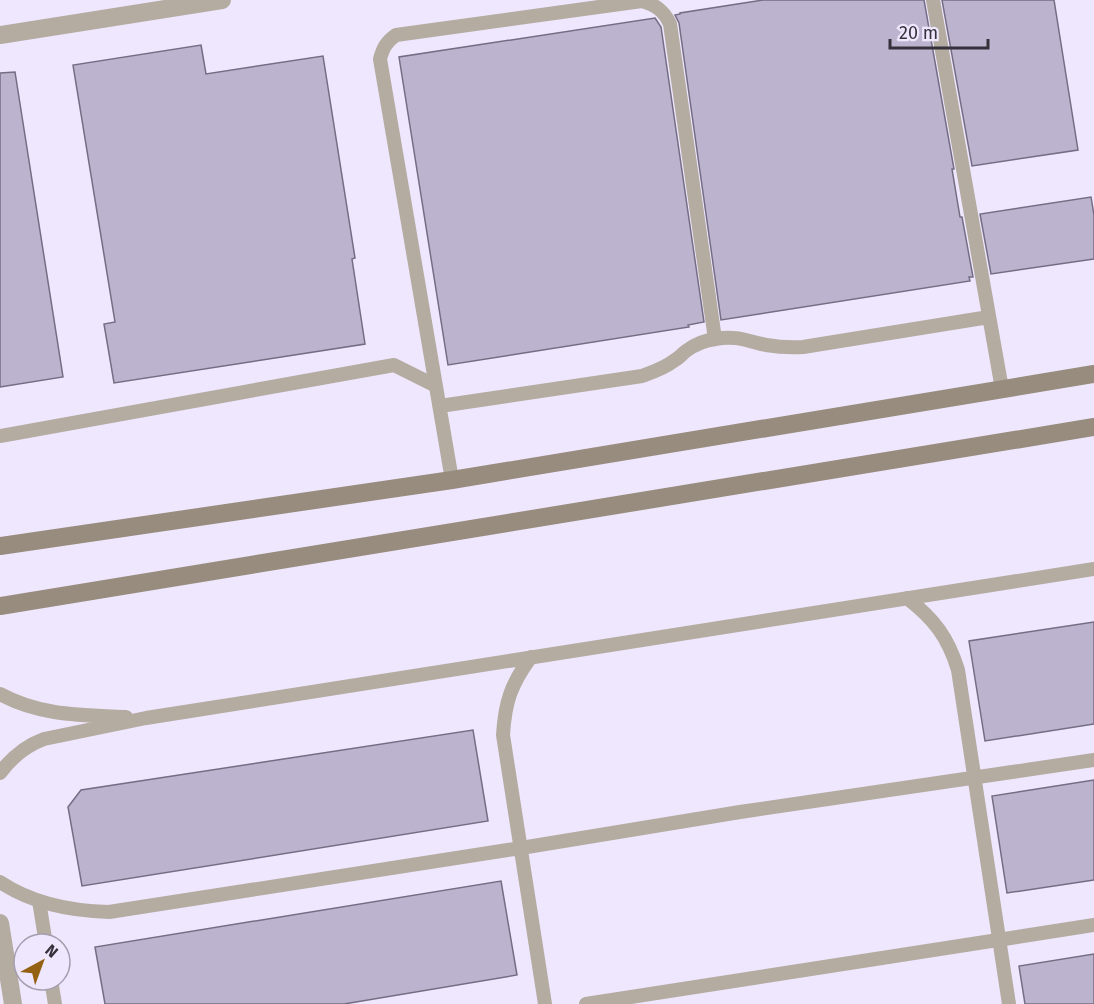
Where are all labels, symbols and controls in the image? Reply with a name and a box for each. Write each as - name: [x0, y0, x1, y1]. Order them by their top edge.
- scale bar: [890, 12, 988, 50]
- text: 20 m: [899, 22, 938, 44]
- north arrow: [12, 932, 72, 992]
- text: N: [41, 940, 62, 962]

